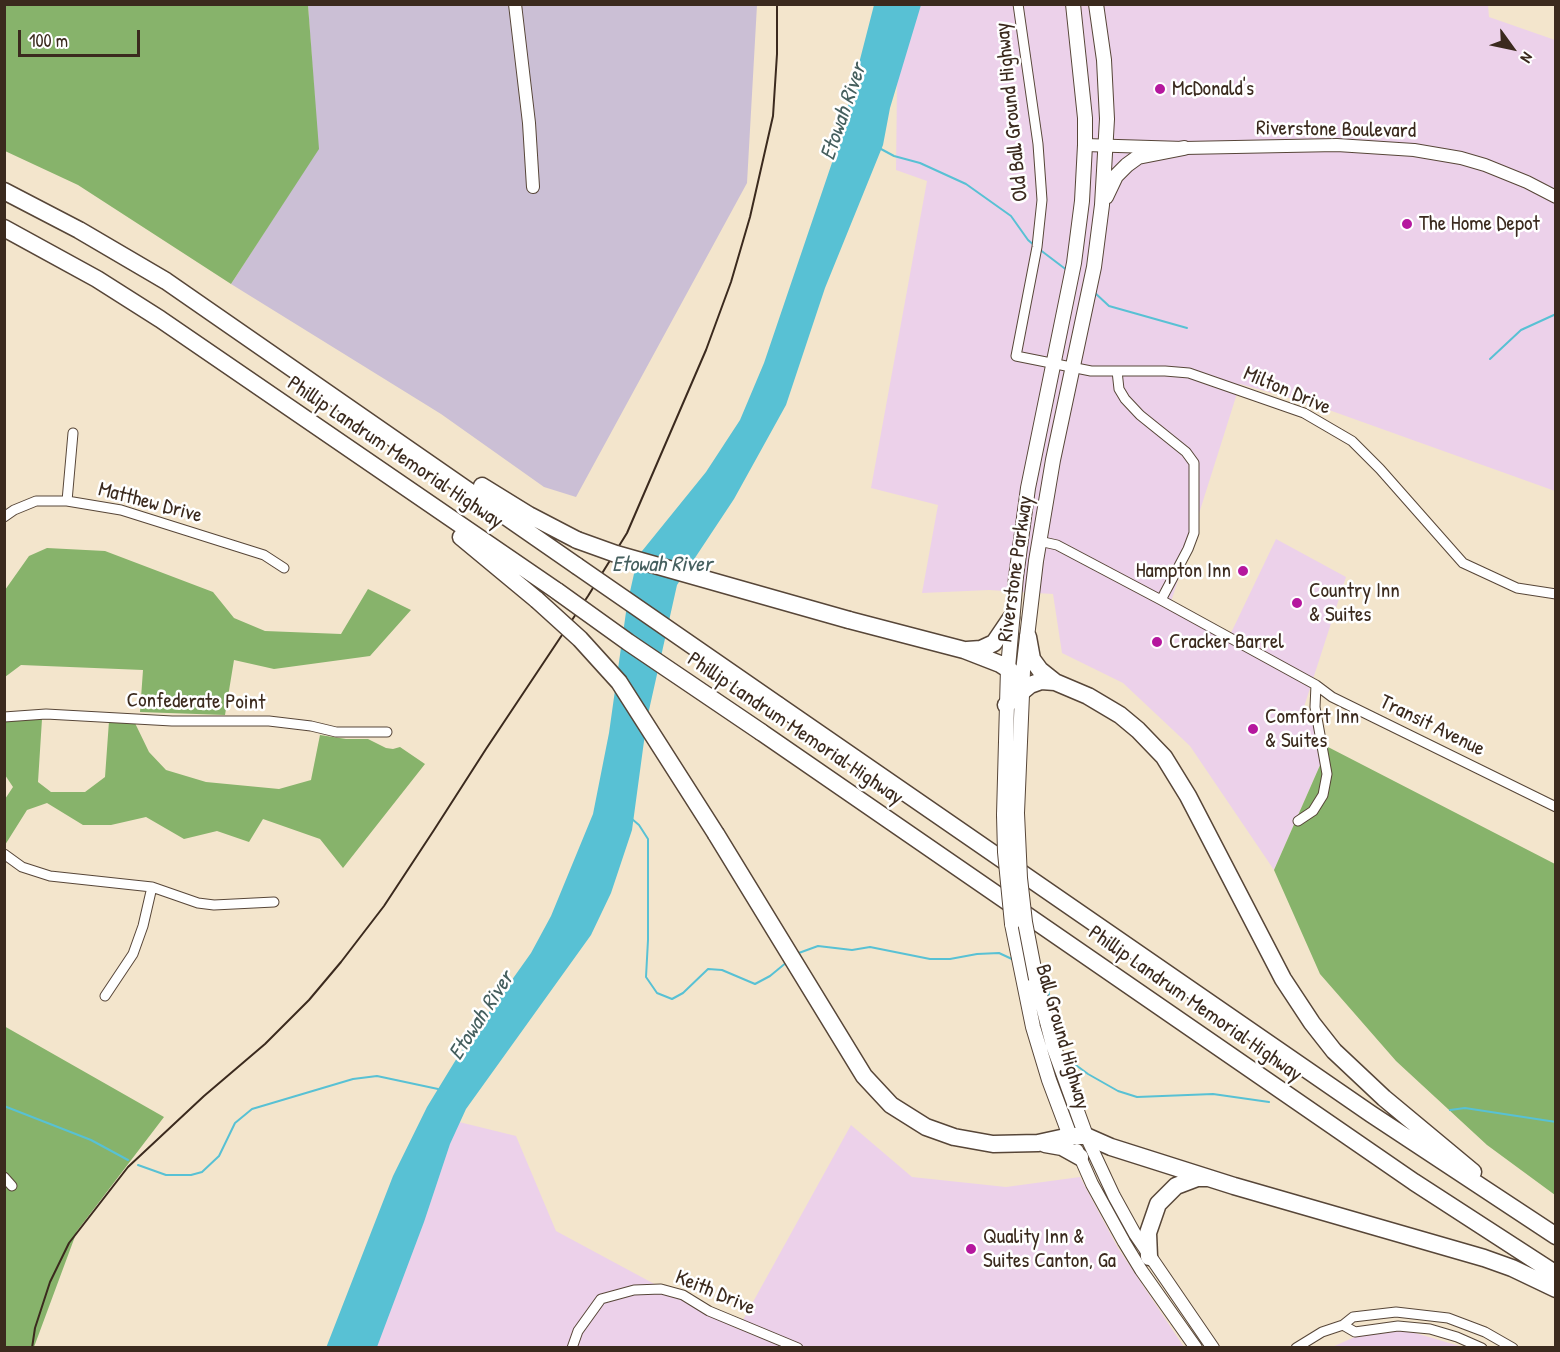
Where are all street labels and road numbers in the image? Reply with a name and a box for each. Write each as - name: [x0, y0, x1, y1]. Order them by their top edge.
- street label: Old Ball Ground Highway: [990, 21, 1034, 203]
- street label: Riverstone Boulevard: [1256, 116, 1416, 144]
- street label: Milton Drive: [1240, 361, 1334, 421]
- street label: Phillip Landrum Memorial Highway: [282, 371, 508, 535]
- street label: Matthew Drive: [95, 477, 205, 529]
- street label: Riverstone Parkway: [993, 494, 1039, 644]
- street label: Phillip Landrum Memorial Highway: [682, 647, 908, 811]
- street label: Confederate Point: [126, 688, 266, 716]
- street label: Transit Avenue: [1375, 690, 1489, 762]
- street label: Phillip Landrum Memorial Highway: [1083, 921, 1307, 1087]
- street label: Ball Ground Highway: [1029, 962, 1095, 1112]
- street label: Keith Drive: [671, 1265, 759, 1321]

